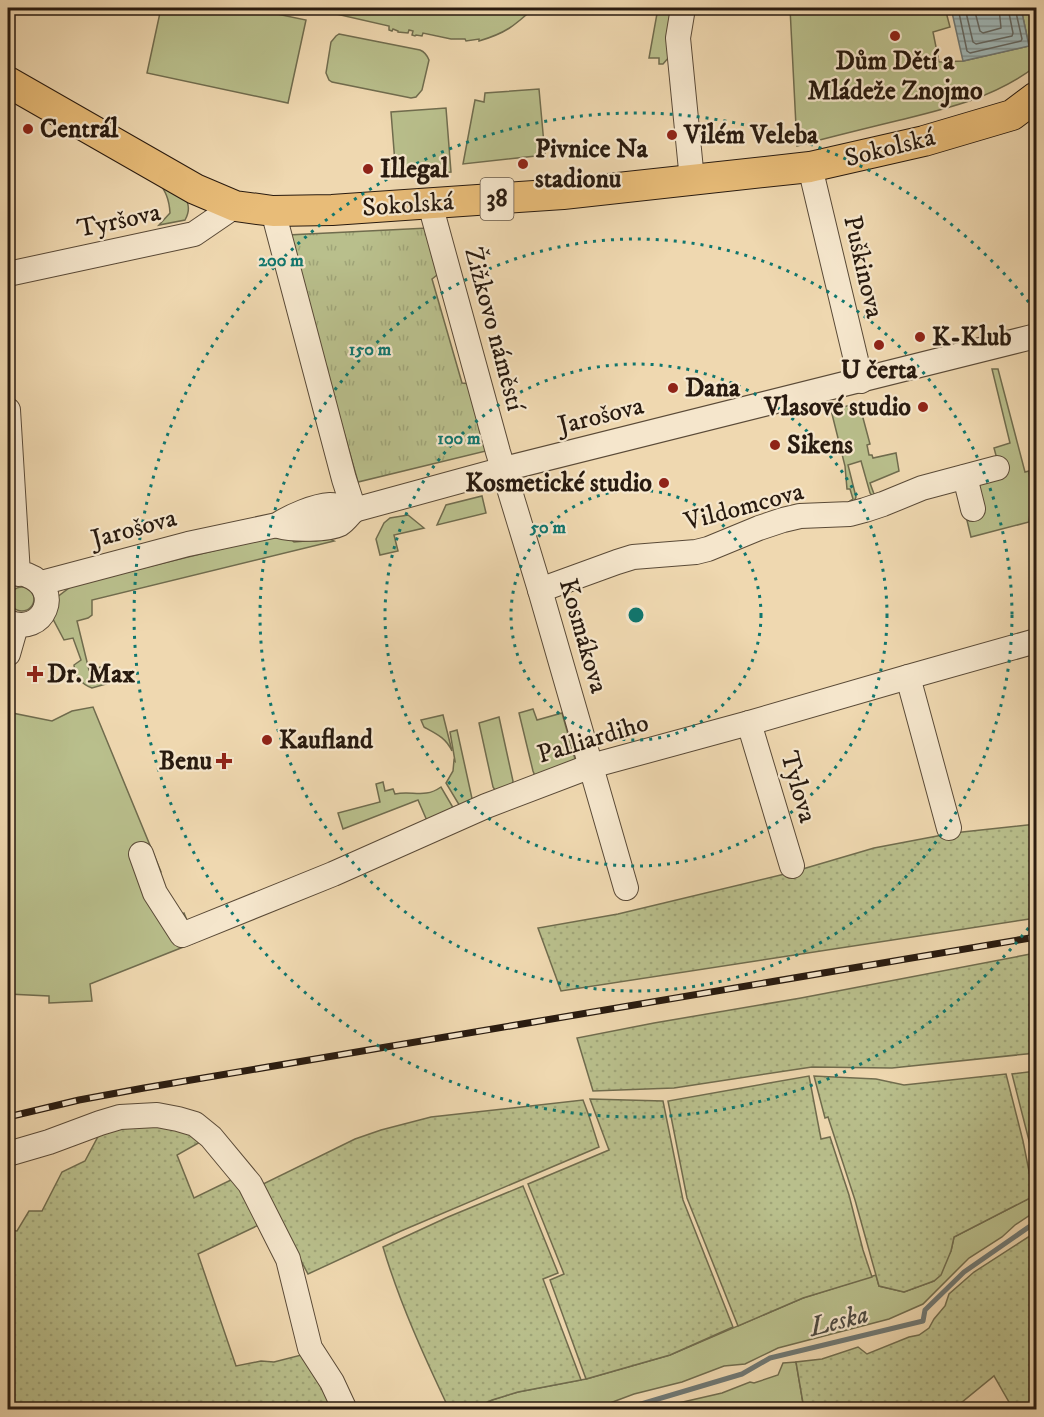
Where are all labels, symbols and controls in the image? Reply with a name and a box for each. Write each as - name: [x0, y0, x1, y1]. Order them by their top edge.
- marker: Dům Dětí a Mládeže Znojmo: [888, 29, 902, 43]
- place label: Dům Dětí a Mládeže Znojmo: [807, 45, 983, 108]
- place label: Centrál: [40, 113, 120, 146]
- place label: Vilém Veleba: [683, 119, 819, 152]
- street label: Sokolská: [841, 121, 939, 175]
- marker: Centrál: [21, 122, 35, 136]
- marker: Vilém Veleba: [665, 128, 679, 142]
- place label: Pivnice Na stadionu: [535, 133, 649, 196]
- place label: Illegal: [380, 153, 450, 186]
- marker: Pivnice Na stadionu: [516, 157, 530, 171]
- marker: Illegal: [361, 162, 375, 176]
- road number: 38: [480, 178, 514, 220]
- street label: Sokolská: [361, 185, 455, 225]
- street label: Tyršova: [74, 196, 164, 246]
- street label: Puškinova: [835, 212, 891, 322]
- street label: Žižkovo náměstí: [456, 243, 533, 416]
- text: 200 m: [258, 250, 304, 272]
- place label: K-Klub: [932, 321, 1012, 354]
- marker: K-Klub: [913, 330, 927, 344]
- marker: U čerta: [872, 338, 886, 352]
- text: 150 m: [349, 339, 392, 361]
- place label: U čerta: [841, 354, 918, 387]
- place label: Dana: [685, 372, 741, 405]
- marker: Dana: [666, 381, 680, 395]
- street label: Jarošova: [553, 389, 647, 443]
- place label: Vlasové studio: [763, 391, 911, 424]
- marker: Vlasové studio: [916, 400, 930, 414]
- text: 100 m: [437, 428, 481, 450]
- place label: Sikens: [787, 429, 853, 462]
- marker: Sikens: [768, 438, 782, 452]
- place label: Kosmetické studio: [465, 467, 652, 500]
- street label: Vildomcova: [680, 475, 807, 539]
- marker: Kosmetické studio: [657, 476, 671, 490]
- street label: Jarošova: [86, 502, 180, 557]
- text: 50 m: [529, 517, 566, 539]
- street label: Kosmákova: [551, 575, 615, 697]
- centre of rings: [626, 605, 646, 625]
- place label: Dr. Max: [47, 658, 135, 691]
- marker: Dr. Max: [28, 667, 42, 681]
- street label: Palliardiho: [533, 706, 653, 772]
- place label: Kaufland: [279, 724, 374, 757]
- marker: Kaufland: [260, 733, 274, 747]
- place label: Benu: [159, 745, 212, 778]
- street label: Tylova: [772, 747, 824, 827]
- marker: Benu: [217, 754, 231, 768]
- water label: Leska: [804, 1297, 872, 1345]

